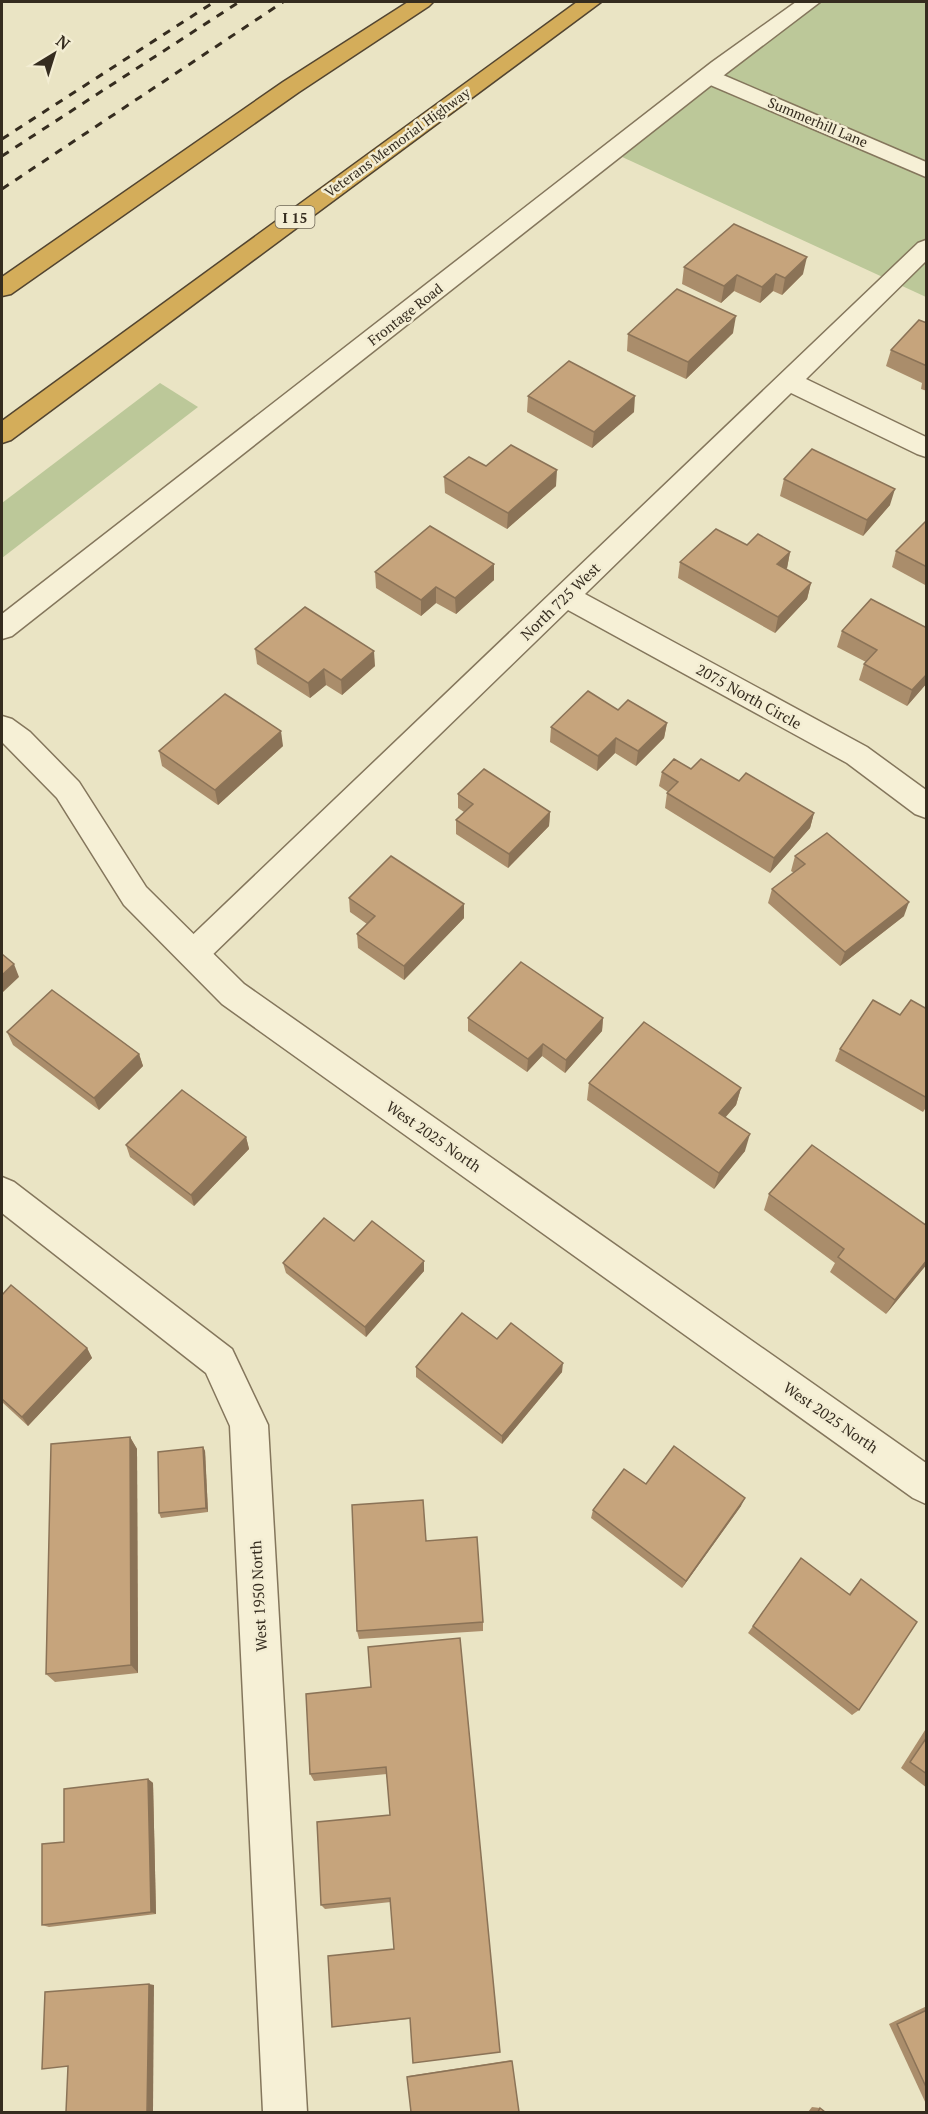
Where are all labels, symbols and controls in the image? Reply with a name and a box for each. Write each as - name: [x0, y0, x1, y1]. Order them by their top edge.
- north arrow: [24, 24, 84, 84]
- text: N: [52, 30, 75, 55]
- street label: Veterans Memorial Highway: [320, 82, 474, 201]
- street label: Summerhill Lane: [765, 92, 871, 152]
- road number: I 15: [276, 206, 314, 228]
- street label: Frontage Road: [364, 279, 447, 349]
- street label: North 725 West: [516, 558, 604, 644]
- street label: 2075 North Circle: [693, 659, 805, 733]
- street label: West 2025 North: [383, 1096, 485, 1176]
- street label: West 2025 North: [780, 1377, 882, 1457]
- street label: West 1950 North: [245, 1540, 271, 1652]

